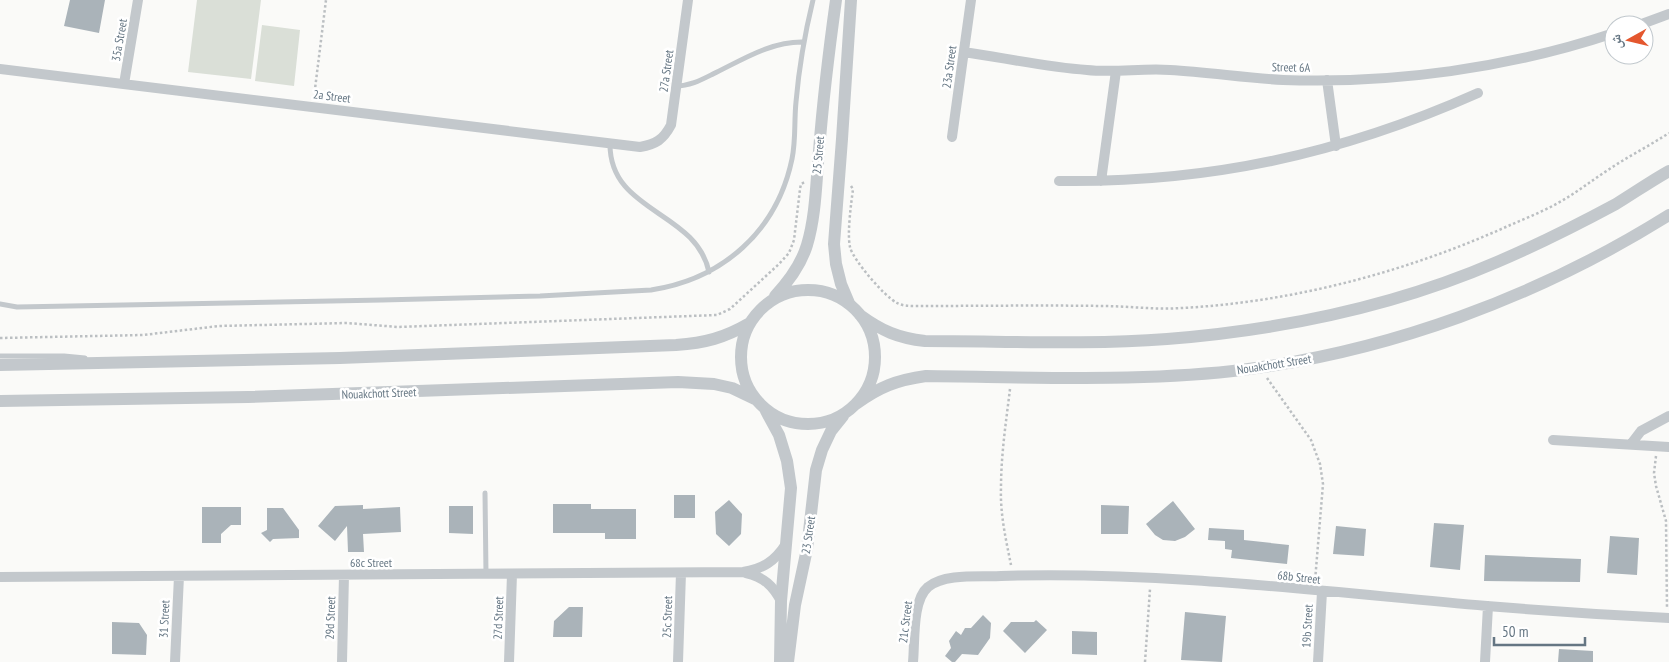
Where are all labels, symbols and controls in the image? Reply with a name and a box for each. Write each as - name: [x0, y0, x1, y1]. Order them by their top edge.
- north arrow: [1604, 15, 1654, 65]
- street label: 35a Street: [108, 17, 130, 62]
- text: ش: [1606, 33, 1626, 50]
- street label: 23a Street: [939, 44, 960, 89]
- street label: 27a Street: [656, 48, 677, 93]
- street label: Street 6A: [1272, 59, 1311, 75]
- street label: 2a Street: [312, 86, 352, 106]
- street label: 25 Street: [809, 135, 827, 175]
- street label: Nouakchott Street: [1236, 351, 1313, 377]
- street label: Nouakchott Street: [341, 384, 417, 402]
- street label: 23 Street: [798, 514, 818, 555]
- street label: 68c Street: [350, 555, 393, 570]
- street label: 68b Street: [1277, 567, 1322, 587]
- street label: 29d Street: [322, 595, 338, 640]
- street label: 27d Street: [490, 595, 506, 640]
- street label: 25c Street: [659, 595, 675, 638]
- street label: 31 Street: [156, 599, 173, 638]
- street label: 21c Street: [895, 599, 915, 644]
- street label: 19b Street: [1298, 603, 1316, 648]
- scale bar: [1494, 614, 1585, 646]
- text: 50 m: [1502, 622, 1528, 641]

